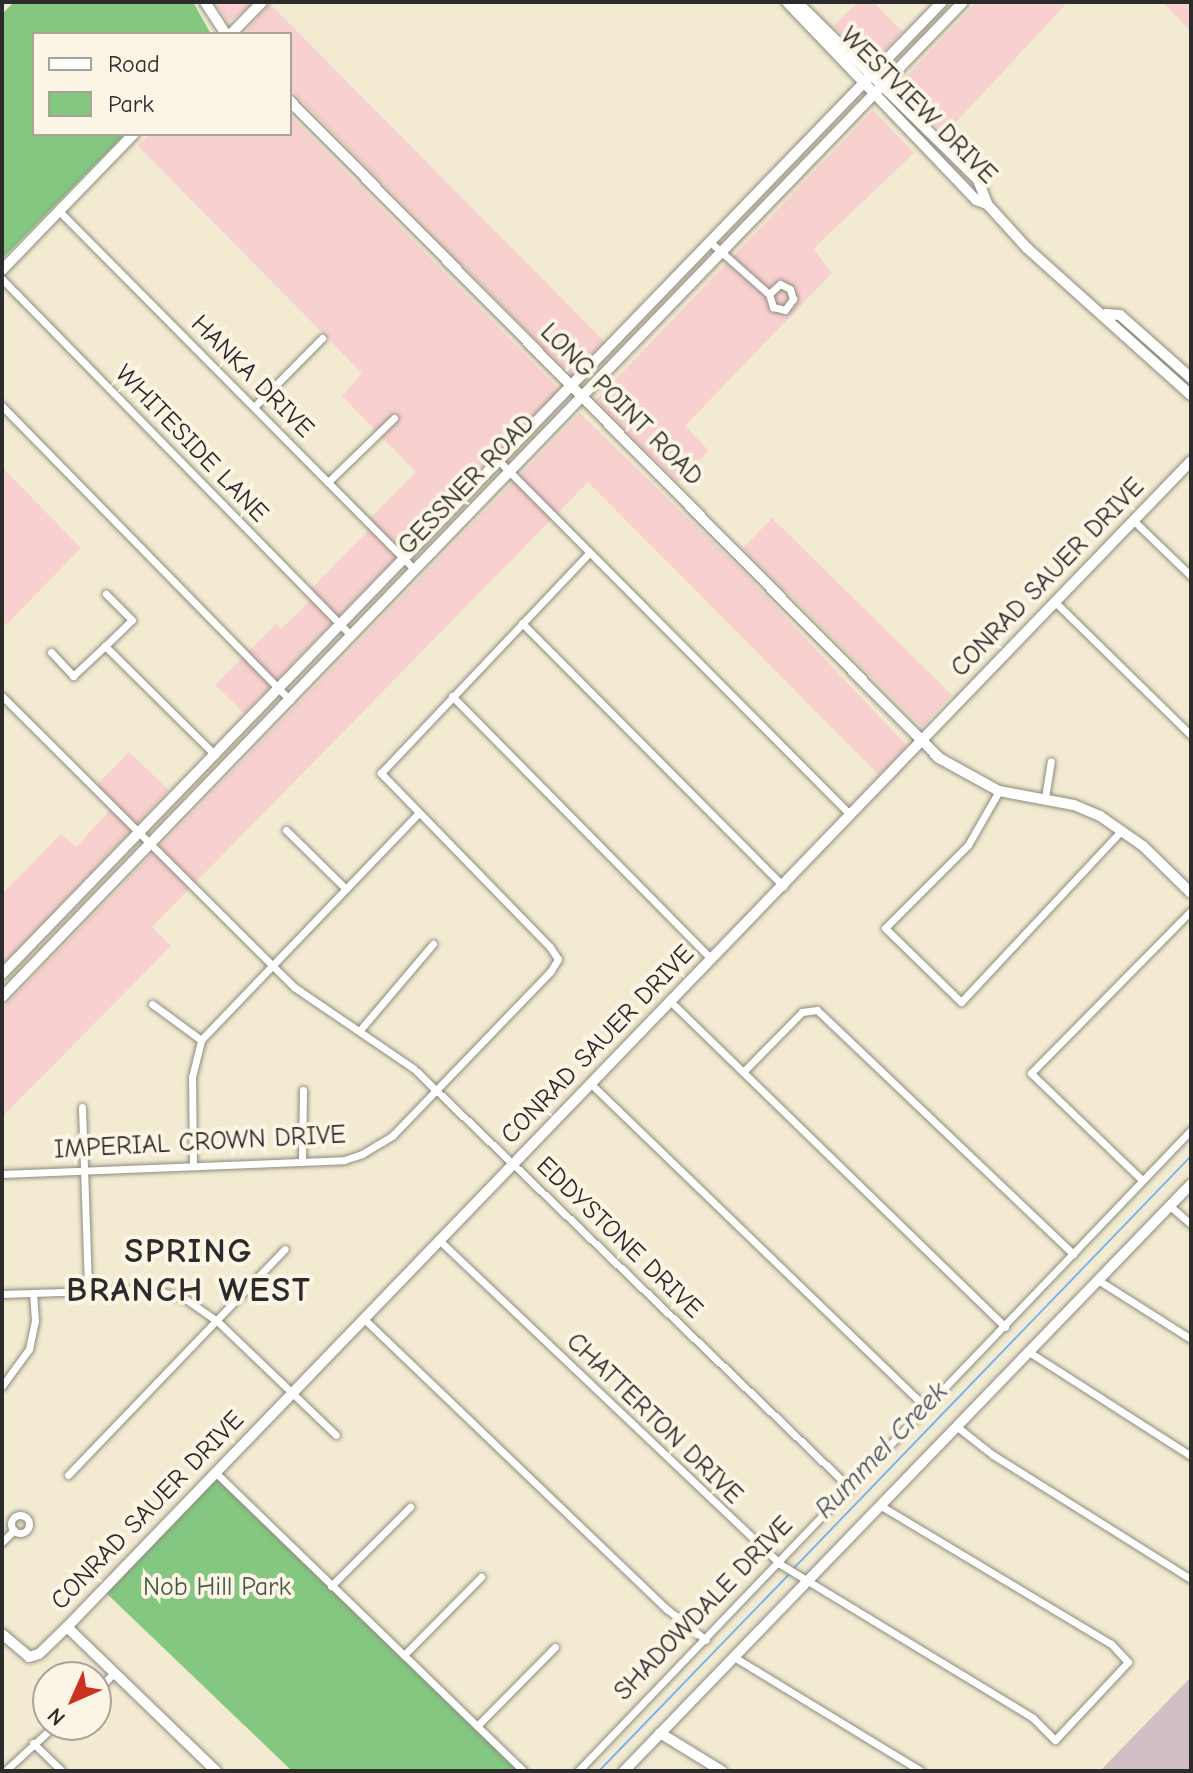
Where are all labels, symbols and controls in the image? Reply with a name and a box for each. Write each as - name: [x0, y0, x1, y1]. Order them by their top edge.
- street label: WESTVIEW DRIVE: [833, 21, 1003, 191]
- legend: [32, 32, 292, 136]
- text: Road: [108, 50, 160, 78]
- text: Park: [108, 90, 154, 118]
- street label: HANKA DRIVE: [184, 309, 320, 445]
- street label: LONG POINT ROAD: [533, 317, 709, 493]
- street label: WHITESIDE LANE: [108, 359, 274, 529]
- street label: GESSNER ROAD: [392, 408, 542, 562]
- street label: CONRAD SAUER DRIVE: [945, 472, 1151, 684]
- street label: CONRAD SAUER DRIVE: [495, 939, 701, 1151]
- street label: IMPERIAL CROWN DRIVE: [53, 1120, 347, 1166]
- street label: EDDYSTONE DRIVE: [529, 1151, 709, 1325]
- district label: SPRING BRANCH WEST: [66, 1231, 312, 1310]
- street label: CHATTERTON DRIVE: [559, 1327, 749, 1511]
- water label: Rummel Creek: [808, 1375, 954, 1525]
- street label: CONRAD SAUER DRIVE: [45, 1405, 251, 1617]
- street label: SHADOWDALE DRIVE: [608, 1510, 800, 1708]
- park label: Nob Hill Park: [143, 1572, 291, 1604]
- north arrow: [32, 1661, 112, 1741]
- text: N: [42, 1702, 71, 1731]

